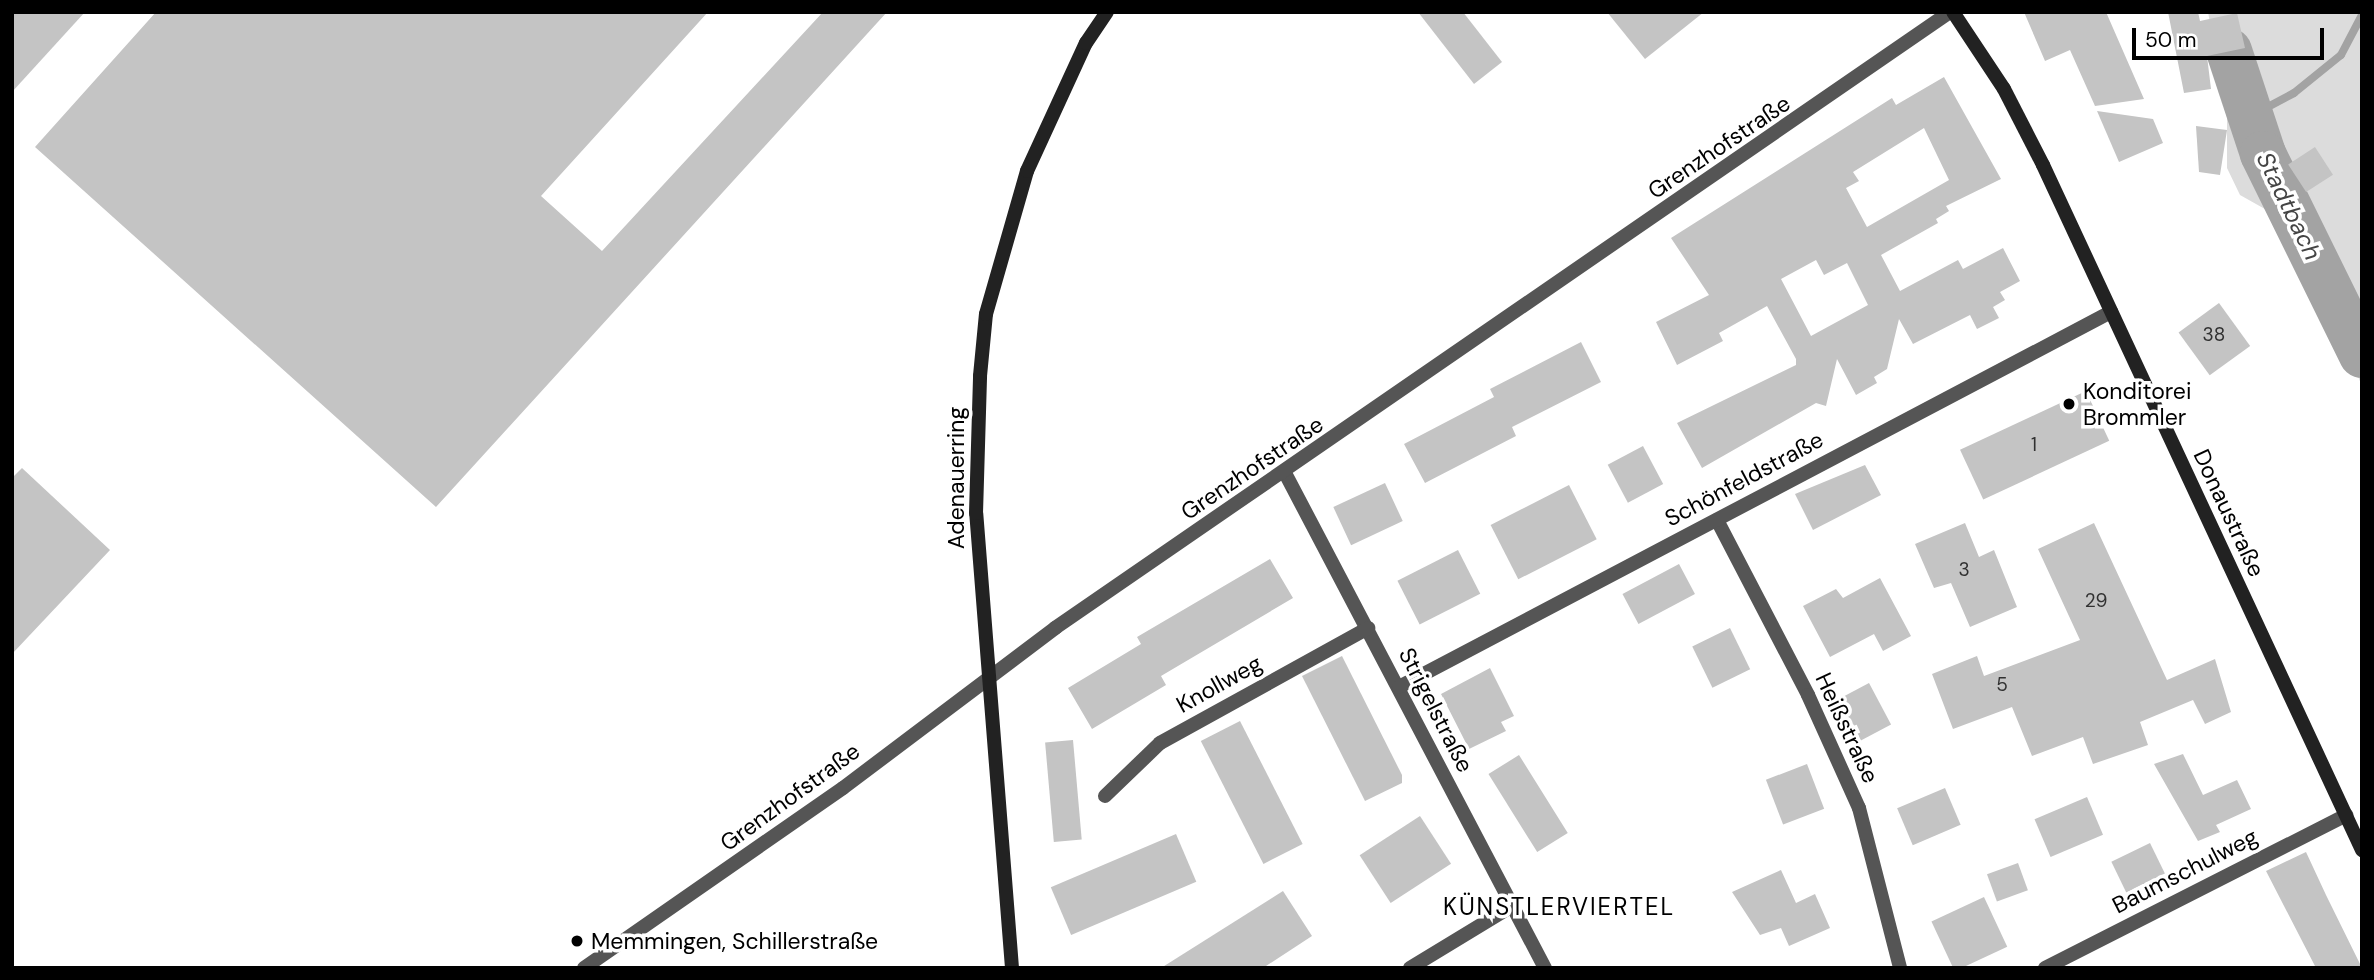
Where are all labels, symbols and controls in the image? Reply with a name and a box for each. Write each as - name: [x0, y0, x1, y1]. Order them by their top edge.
- scale bar: [2136, 14, 2328, 58]
- text: 50 m: [2145, 26, 2196, 54]
- street label: Grenzhofstraße: [1643, 89, 1795, 205]
- water label: Stadtbach: [2251, 147, 2327, 265]
- house number: 38: [2203, 324, 2225, 346]
- place label: Konditorei Brommler: [2083, 377, 2191, 431]
- marker: Konditorei Brommler: [2061, 396, 2077, 412]
- street label: Adenauerring: [942, 407, 970, 549]
- street label: Grenzhofstraße: [1176, 410, 1328, 526]
- street label: Schönfeldstraße: [1660, 426, 1828, 532]
- house number: 1: [2031, 434, 2037, 456]
- street label: Donaustraße: [2187, 445, 2271, 581]
- house number: 3: [1958, 559, 1970, 581]
- house number: 29: [2085, 590, 2107, 612]
- street label: Strigelstraße: [1393, 643, 1479, 777]
- street label: Knollweg: [1171, 649, 1267, 719]
- street label: Heißstraße: [1809, 669, 1885, 787]
- house number: 5: [1996, 674, 2008, 696]
- street label: Grenzhofstraße: [715, 737, 865, 857]
- street label: Baumschulweg: [2108, 823, 2262, 919]
- district label: KÜNSTLERVIERTEL: [1445, 893, 1673, 921]
- place label: Memmingen, Schillerstraße: [591, 927, 878, 955]
- marker: Memmingen, Schillerstraße: [569, 933, 585, 949]

